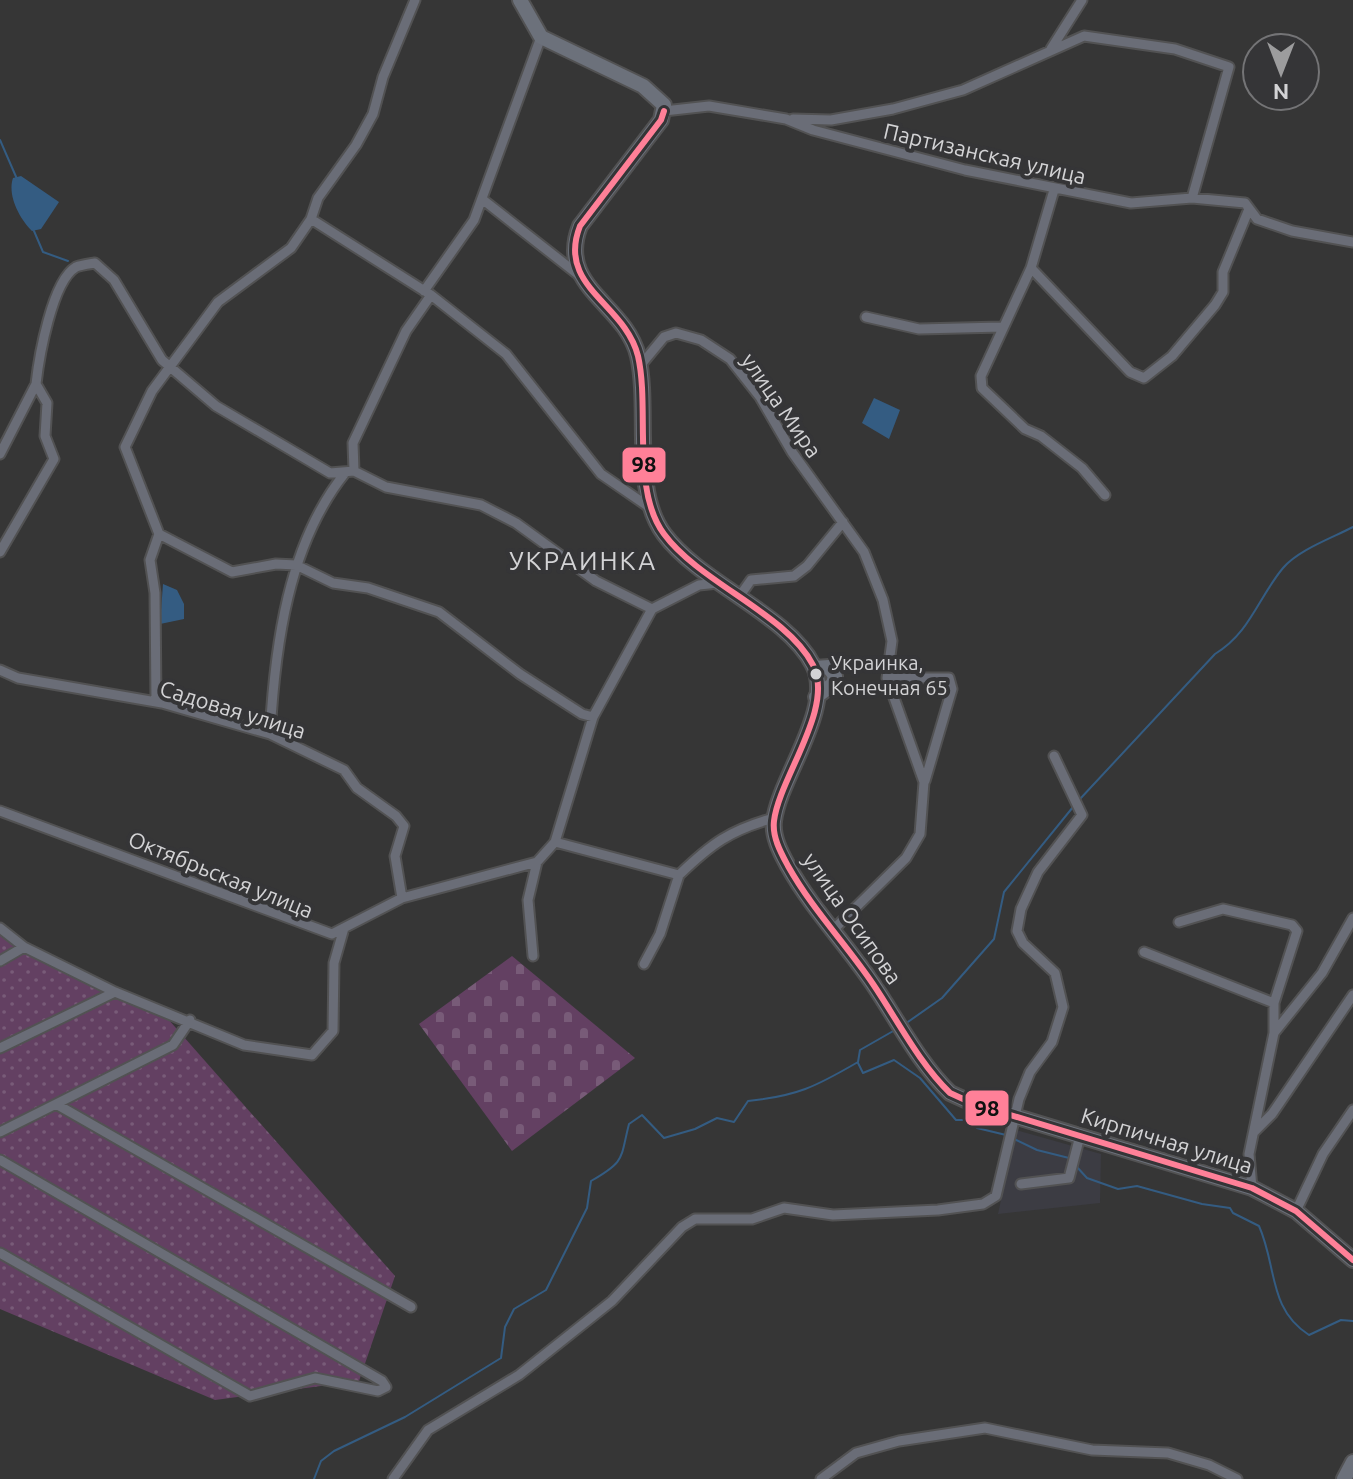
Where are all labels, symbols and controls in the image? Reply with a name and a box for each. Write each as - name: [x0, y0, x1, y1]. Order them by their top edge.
- north arrow: [1241, 32, 1321, 112]
- text: N: [1273, 80, 1289, 105]
- street label: Партизанская улица: [881, 118, 1089, 188]
- street label: улица Мира: [737, 348, 827, 462]
- line badge: 98: [621, 446, 667, 484]
- text: 98: [632, 451, 656, 476]
- district label: УКРАИНКА: [509, 546, 657, 575]
- place label: Украинка, Конечная 65: [831, 651, 948, 699]
- marker: Украинка, Конечная 65: [808, 666, 824, 682]
- street label: Садовая улица: [157, 675, 309, 743]
- street label: Октябрьская улица: [125, 825, 317, 923]
- street label: улица Осипова: [798, 848, 908, 988]
- line badge: 98: [964, 1089, 1010, 1127]
- text: 98: [975, 1095, 999, 1120]
- street label: Кирпичная улица: [1078, 1102, 1256, 1178]

